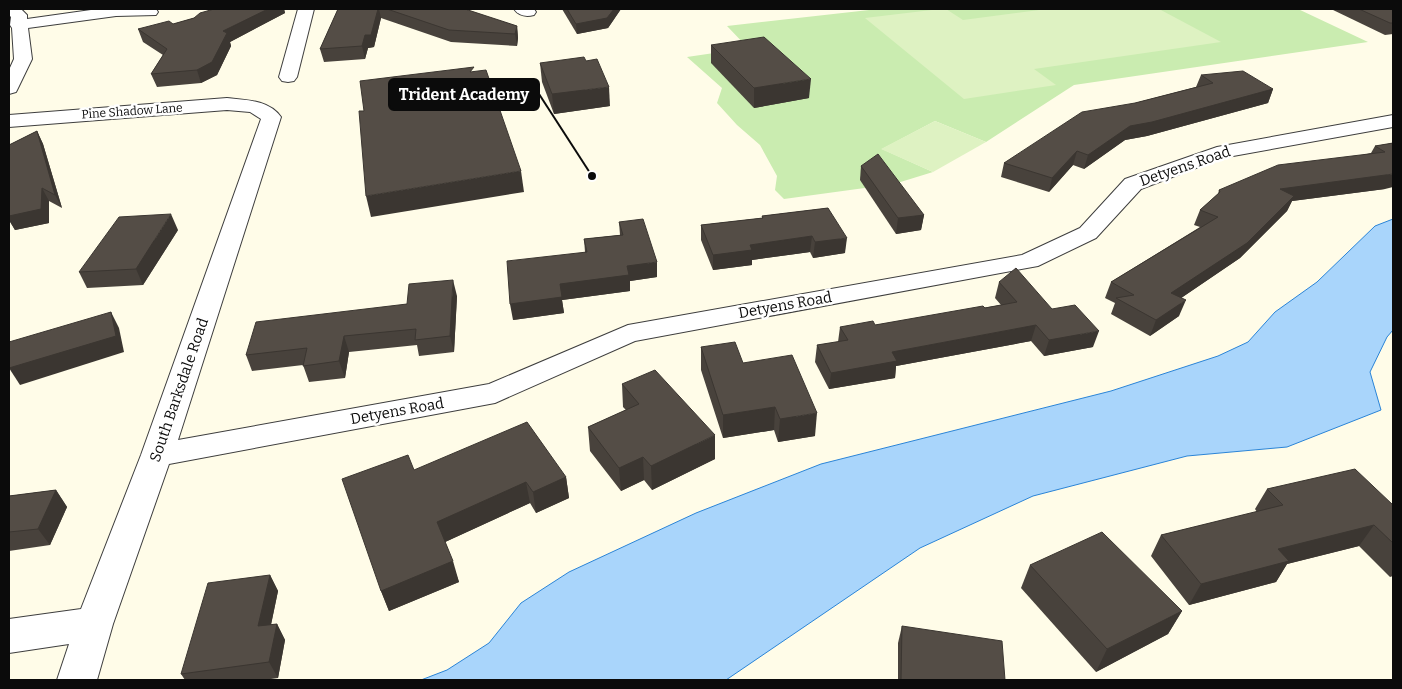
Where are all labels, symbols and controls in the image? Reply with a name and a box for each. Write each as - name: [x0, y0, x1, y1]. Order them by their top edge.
- callout: Trident Academy: [389, 79, 539, 110]
- text: Trident Academy: [399, 85, 529, 104]
- street label: Pine Shadow Lane: [81, 100, 183, 122]
- street label: Detyens Road: [1137, 142, 1233, 190]
- street label: Detyens Road: [737, 288, 833, 322]
- street label: South Barksdale Road: [146, 316, 212, 464]
- street label: Detyens Road: [349, 394, 445, 428]

